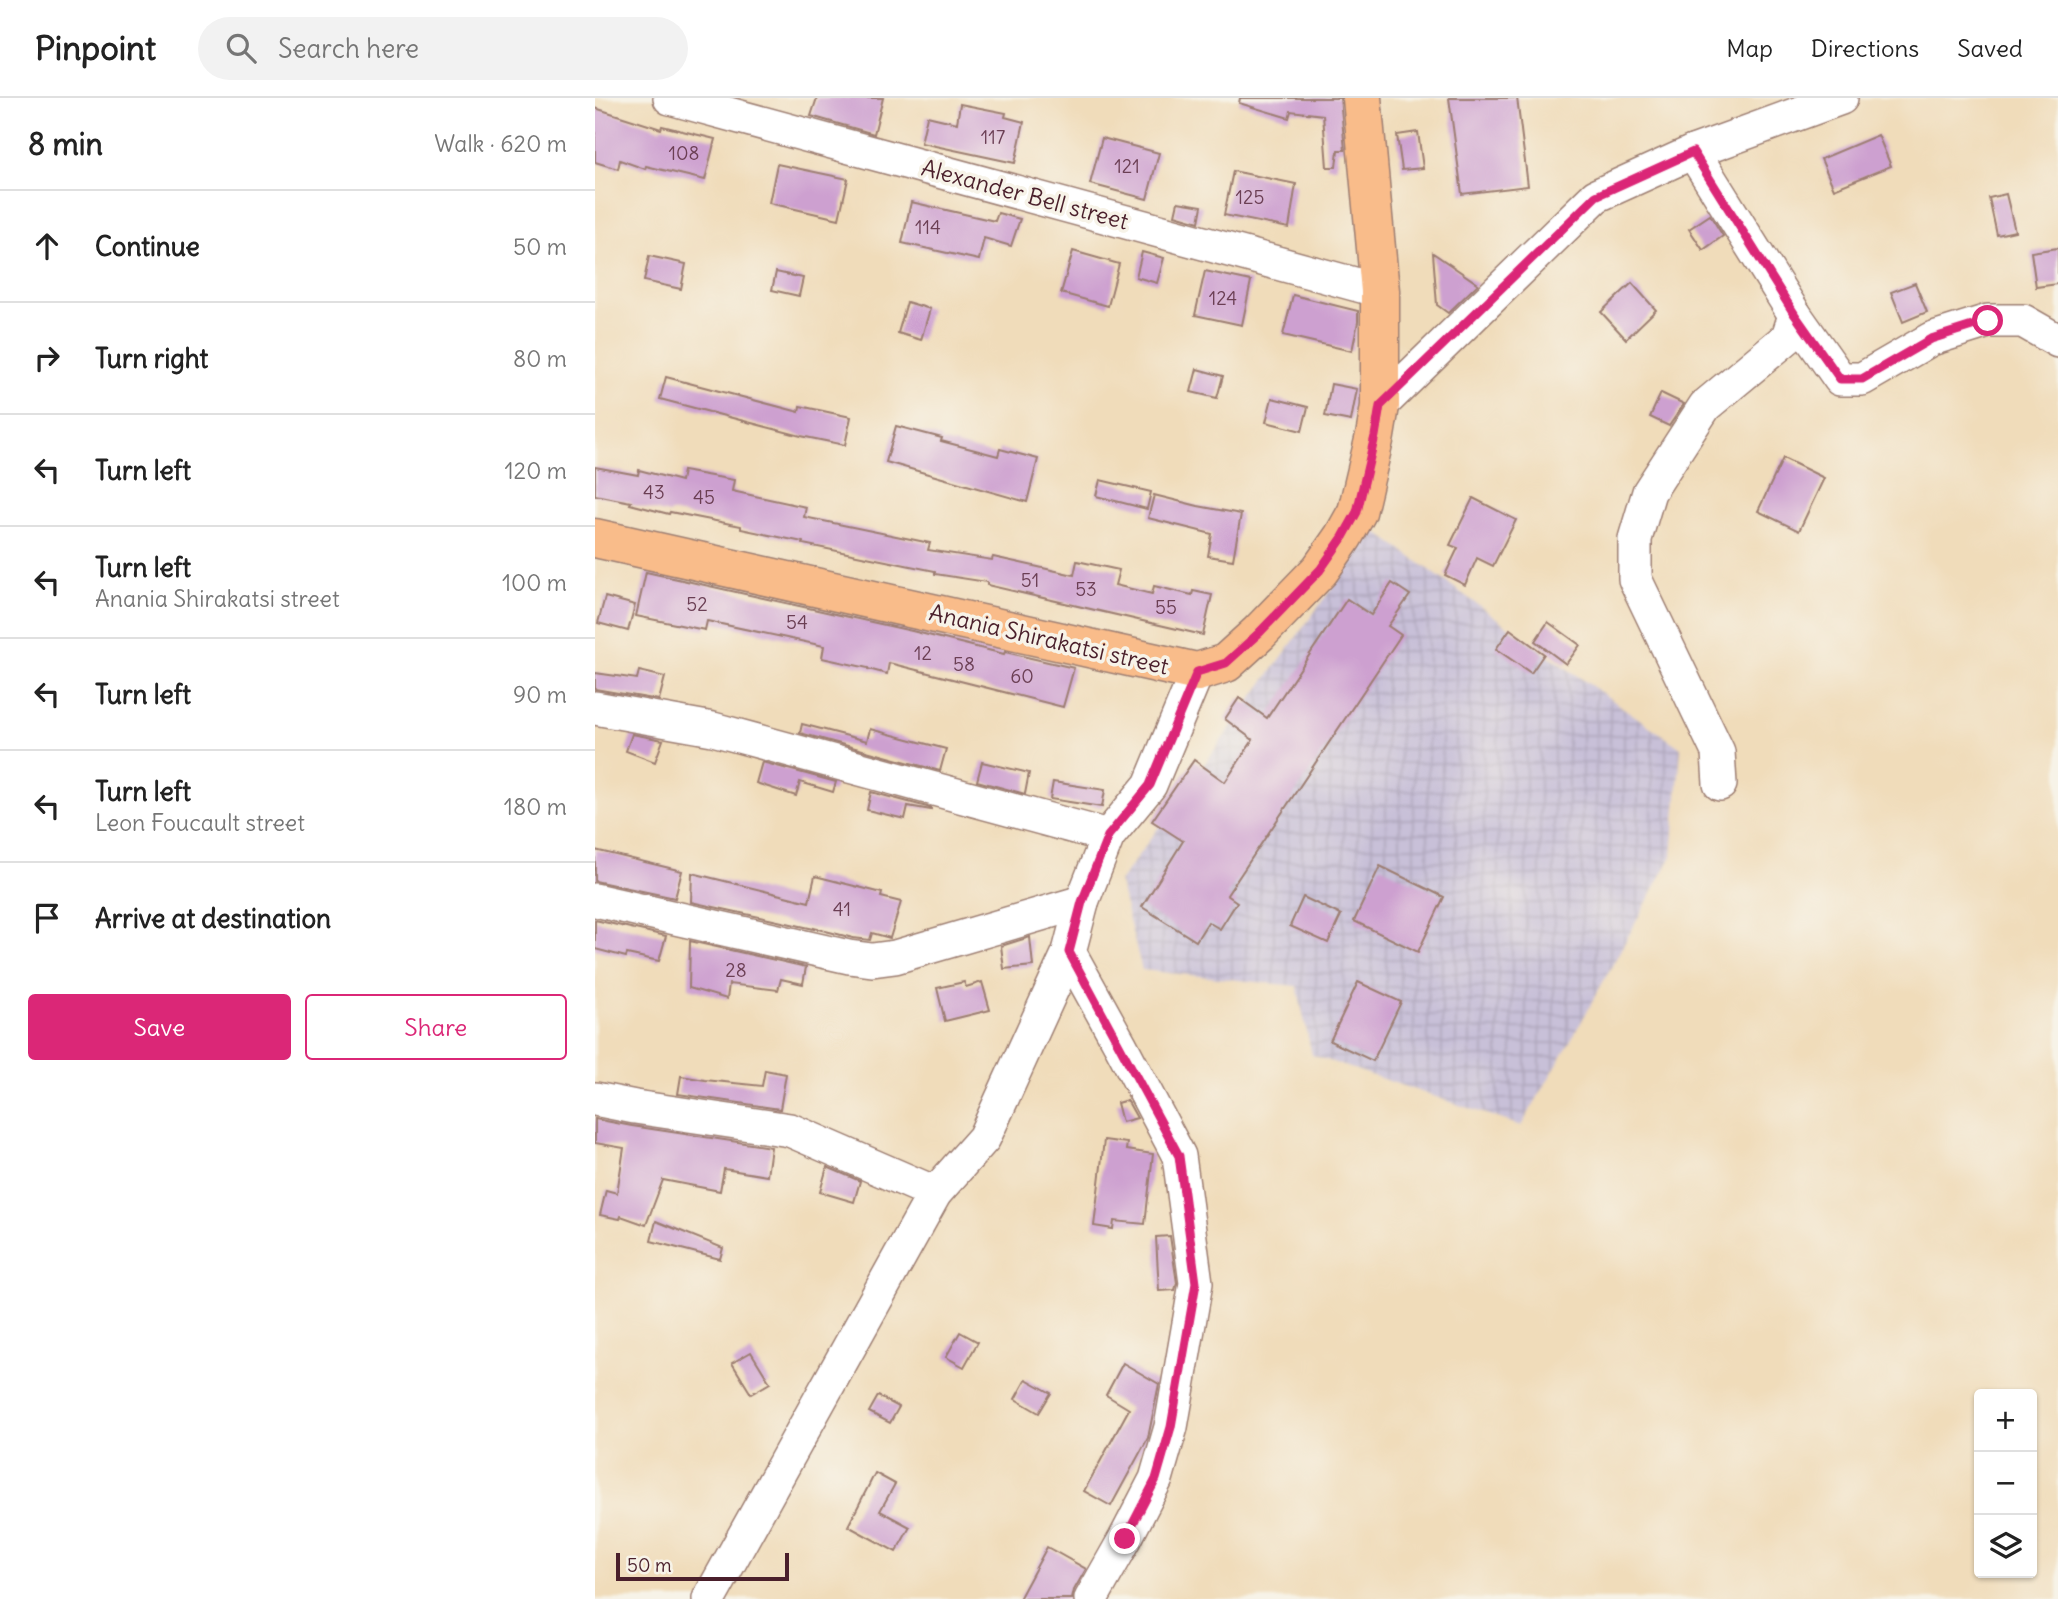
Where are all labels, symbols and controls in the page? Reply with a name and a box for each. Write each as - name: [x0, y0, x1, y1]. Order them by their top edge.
- search box: [198, 17, 688, 80]
- text: Pinpoint: [35, 27, 156, 69]
- icon: search: [222, 29, 260, 67]
- text: Search here: [278, 32, 419, 65]
- text: Map: [1726, 33, 1773, 63]
- text: Directions: [1811, 33, 1919, 63]
- text: Saved: [1957, 33, 2023, 63]
- text: 8 min: [28, 125, 103, 163]
- house number: 117: [981, 125, 1005, 149]
- text: Walk · 620 m: [434, 129, 567, 158]
- house number: 108: [669, 141, 700, 165]
- street label: Alexander Bell street: [918, 152, 1132, 236]
- house number: 121: [1114, 154, 1140, 178]
- house number: 125: [1236, 185, 1264, 209]
- house number: 114: [915, 215, 941, 239]
- icon: ahead: [28, 227, 66, 265]
- text: Continue: [95, 230, 200, 263]
- text: 50 m: [513, 232, 567, 261]
- house number: 124: [1209, 286, 1237, 310]
- route start: [1972, 305, 2003, 336]
- icon: right: [28, 339, 66, 377]
- text: Turn right: [95, 342, 208, 375]
- text: 80 m: [513, 344, 567, 373]
- icon: left: [28, 451, 66, 489]
- text: Turn left: [95, 454, 191, 487]
- text: 120 m: [504, 456, 567, 485]
- house number: 43: [643, 480, 665, 504]
- house number: 45: [693, 485, 715, 509]
- text: Turn left: [95, 551, 191, 584]
- icon: left: [28, 563, 66, 601]
- text: 100 m: [502, 568, 567, 597]
- house number: 51: [1021, 568, 1039, 592]
- house number: 53: [1075, 577, 1097, 601]
- text: Anania Shirakatsi street: [95, 584, 340, 613]
- house number: 52: [686, 592, 708, 616]
- house number: 55: [1155, 595, 1177, 619]
- street label: Anania Shirakatsi street: [926, 597, 1172, 681]
- house number: 54: [786, 610, 808, 634]
- house number: 12: [914, 641, 932, 665]
- house number: 58: [953, 652, 975, 676]
- house number: 60: [1010, 664, 1034, 688]
- icon: left: [28, 675, 66, 713]
- text: Turn left: [95, 678, 191, 711]
- text: 90 m: [513, 680, 567, 709]
- text: Turn left: [95, 775, 191, 808]
- icon: left: [28, 787, 66, 825]
- text: 180 m: [504, 792, 567, 821]
- text: Leon Foucault street: [95, 808, 305, 837]
- house number: 41: [833, 897, 851, 921]
- icon: arrive: [28, 899, 66, 937]
- text: Arrive at destination: [95, 902, 331, 935]
- house number: 28: [725, 958, 747, 982]
- button: Save: [28, 994, 291, 1060]
- button: Share: [305, 994, 567, 1060]
- map controls: [1974, 1389, 2037, 1578]
- button: +: [1974, 1389, 2037, 1452]
- button: −: [1974, 1452, 2037, 1515]
- button: layers: [1974, 1515, 2037, 1578]
- route end: [1109, 1523, 1140, 1554]
- scale bar: [616, 1550, 789, 1582]
- text: 50 m: [627, 1553, 672, 1577]

